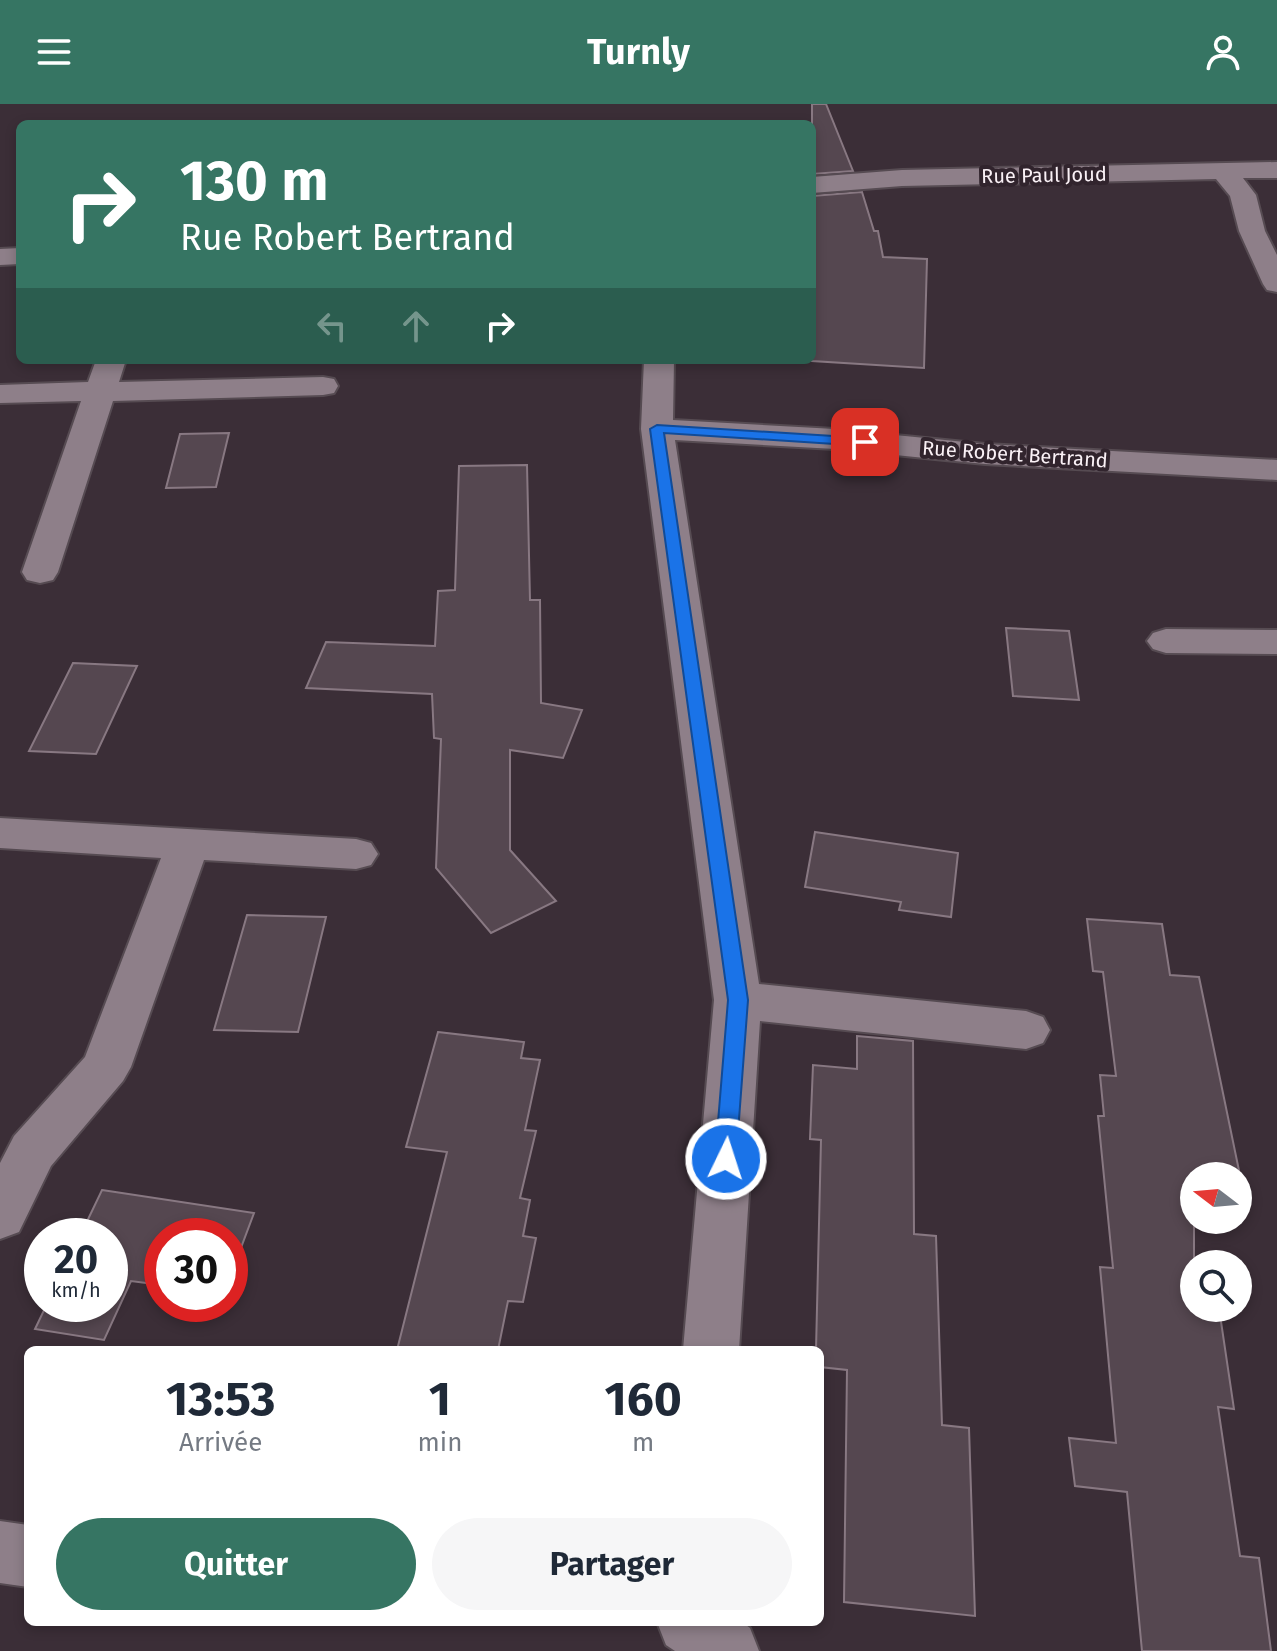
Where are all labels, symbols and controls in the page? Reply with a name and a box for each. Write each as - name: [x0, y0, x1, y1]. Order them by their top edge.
- icon: menu: [32, 30, 76, 74]
- text: Turnly: [587, 30, 690, 74]
- icon: person: [1201, 30, 1245, 74]
- text: 130 m: [180, 148, 328, 215]
- icon: right: [48, 152, 152, 256]
- street label: Rue Paul Joud: [981, 162, 1107, 188]
- text: Rue Robert Bertrand: [180, 216, 515, 260]
- icon: left: [310, 304, 354, 348]
- icon: ahead: [394, 304, 438, 348]
- icon: right: [478, 304, 522, 348]
- pin: [831, 408, 899, 476]
- icon: arrive: [843, 420, 887, 464]
- street label: Rue Robert Bertrand: [921, 436, 1109, 472]
- position arrow: [684, 1117, 768, 1201]
- north arrow: [1180, 1162, 1252, 1234]
- map controls: [1180, 1162, 1252, 1322]
- speed limit sign: 30: [144, 1218, 248, 1322]
- text: 20: [54, 1236, 98, 1284]
- button: search: [1180, 1250, 1252, 1322]
- text: km/h: [51, 1278, 101, 1302]
- text: 13:53: [166, 1370, 275, 1428]
- text: 1: [429, 1370, 451, 1428]
- text: 160: [604, 1370, 682, 1428]
- text: Arrivée: [179, 1427, 262, 1458]
- text: min: [418, 1427, 462, 1458]
- text: m: [632, 1427, 654, 1458]
- button: Quitter: [56, 1518, 416, 1610]
- button: Partager: [432, 1518, 792, 1610]

